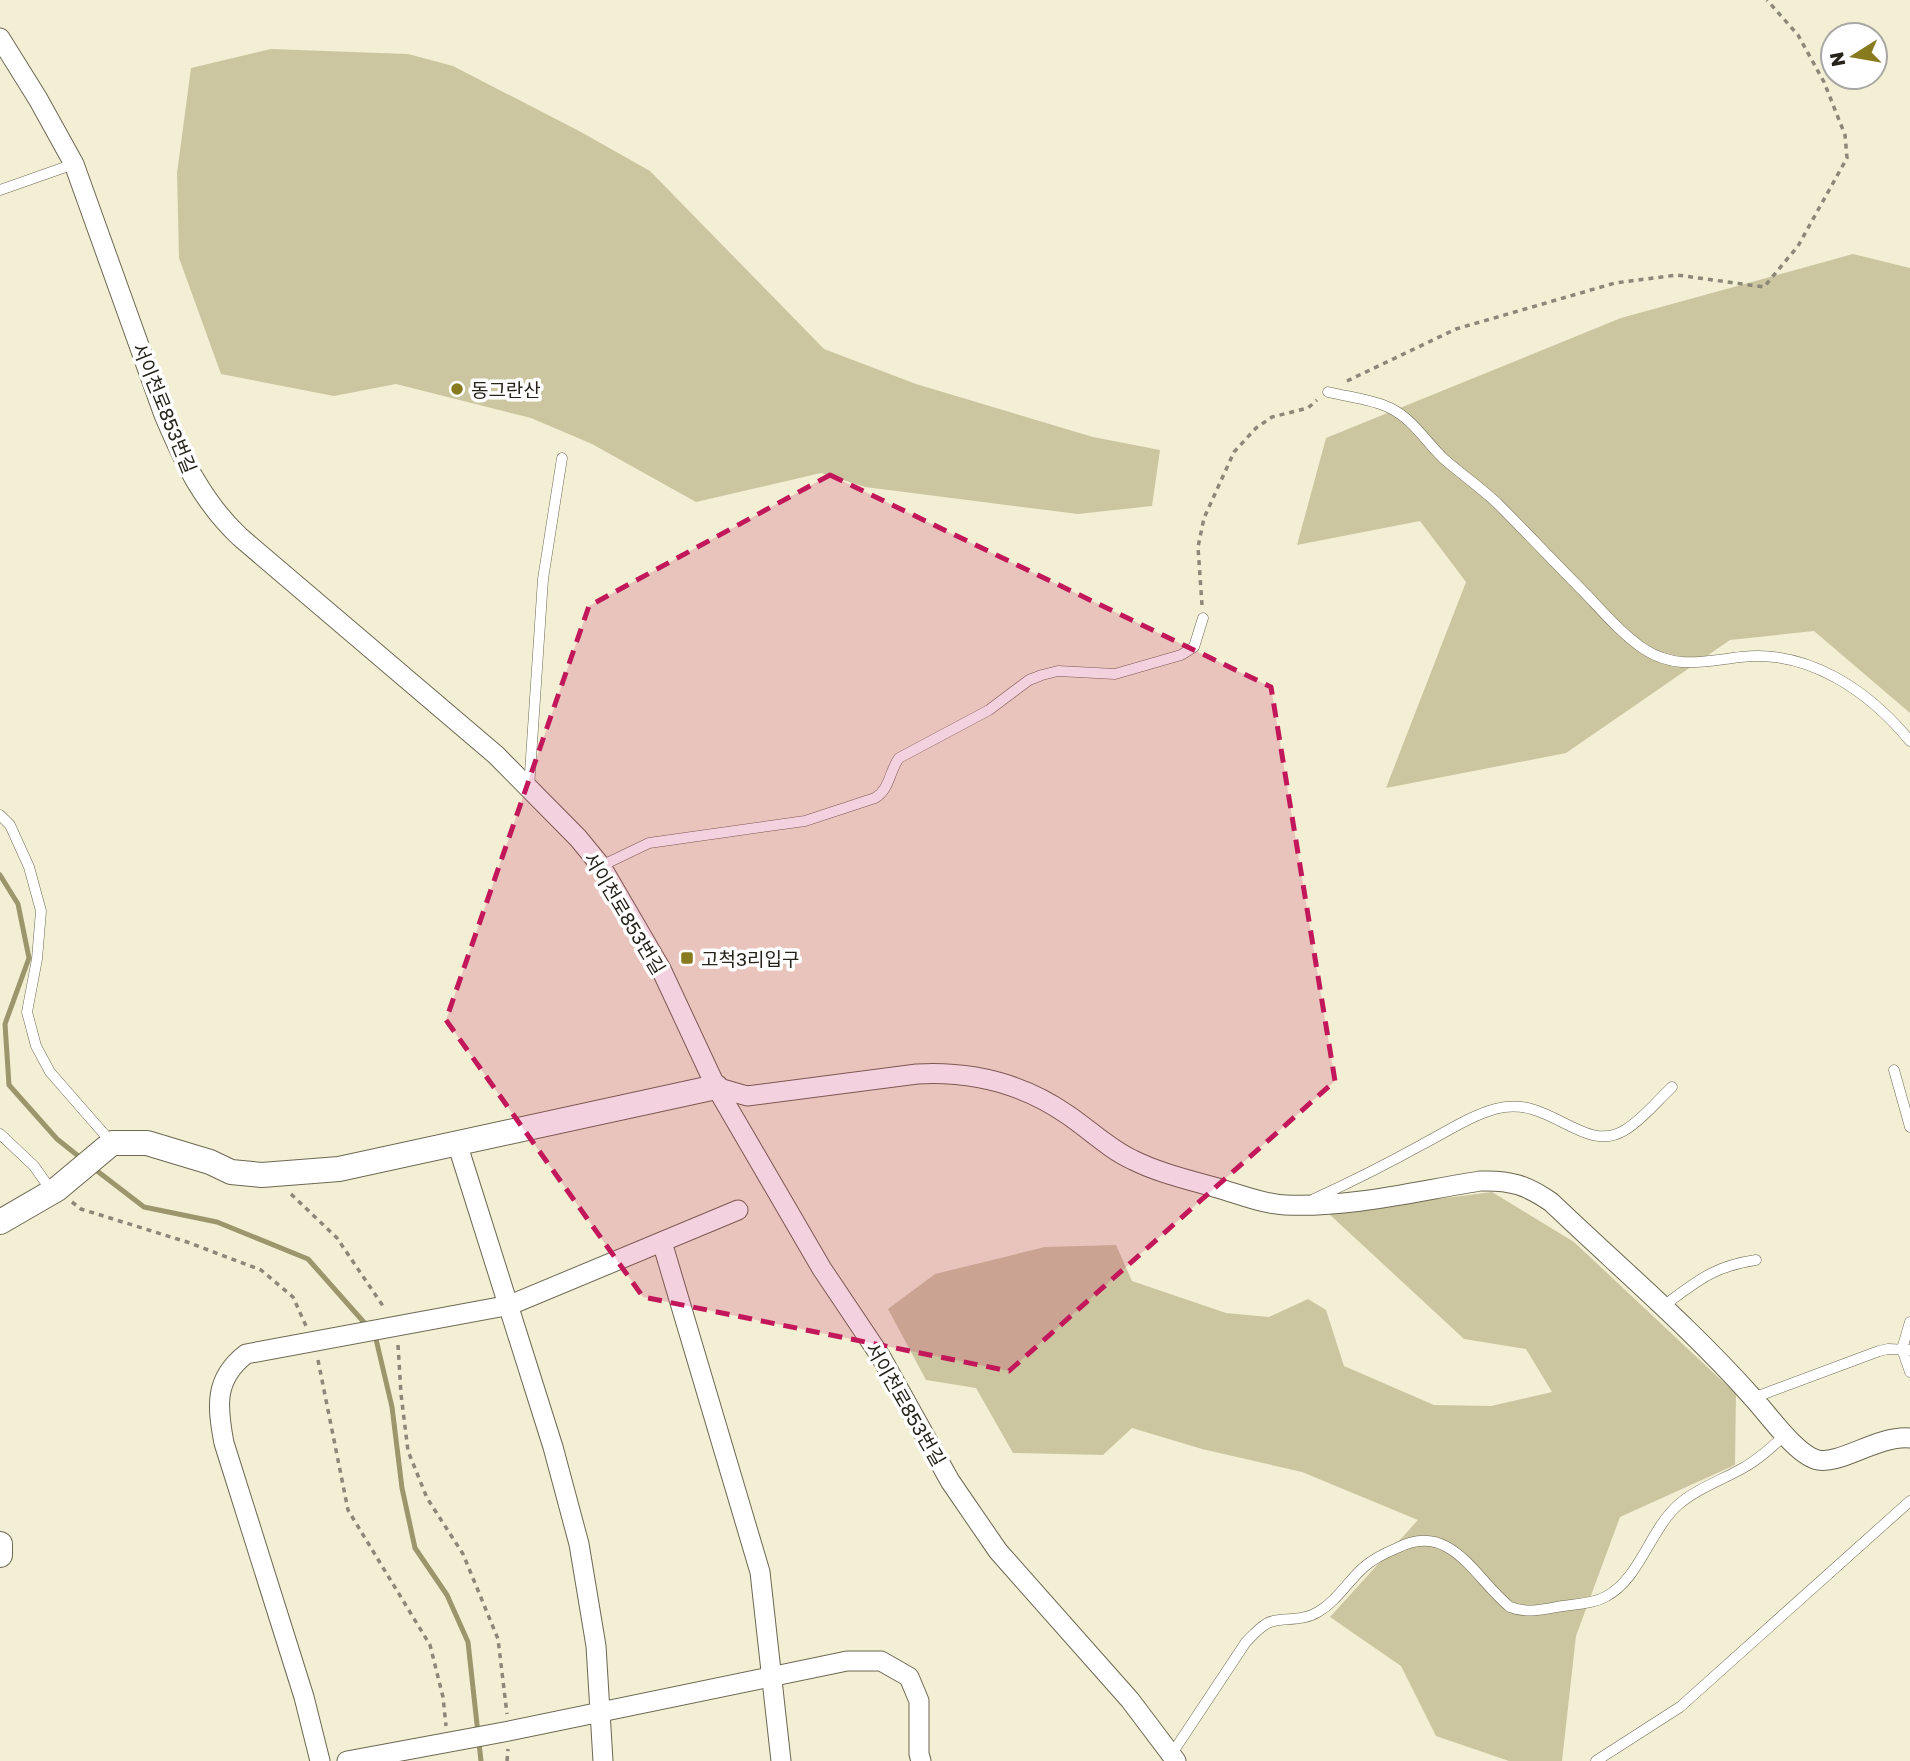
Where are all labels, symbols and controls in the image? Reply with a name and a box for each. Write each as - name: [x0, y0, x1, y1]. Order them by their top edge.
- north arrow: [1819, 21, 1889, 91]
- text: N: [1824, 50, 1849, 69]
- street label: 서이천로853번길: [128, 339, 202, 477]
- place label: 동그란산: [471, 378, 541, 401]
- marker: 동그란산: [449, 381, 465, 397]
- street label: 서이천로853번길: [579, 848, 671, 978]
- place label: 고척3리입구: [701, 947, 800, 970]
- marker: 고척3리입구: [679, 950, 695, 966]
- street label: 서이천로853번길: [861, 1338, 951, 1470]

